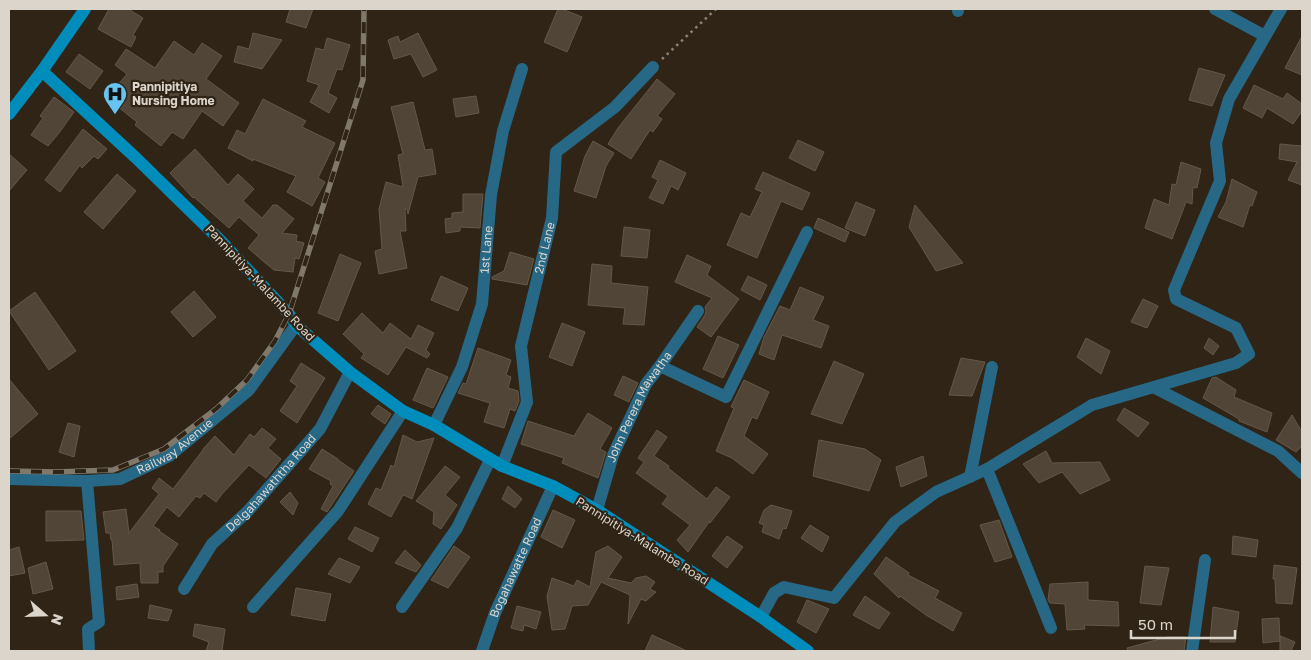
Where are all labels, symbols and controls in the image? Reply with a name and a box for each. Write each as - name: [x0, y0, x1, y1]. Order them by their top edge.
- place label: Pannipitiya Nursing Home: [132, 79, 215, 108]
- hospital icon: Pannipitiya Nursing Home: [102, 81, 128, 115]
- street label: 2nd Lane: [531, 220, 558, 275]
- street label: Pannipitiya-Malambe Road: [202, 221, 318, 344]
- street label: 1st Lane: [477, 225, 495, 274]
- street label: John Perera Mawatha: [603, 348, 675, 464]
- street label: Railway Avenue: [134, 415, 216, 477]
- street label: Delgahawaththa Road: [222, 431, 319, 535]
- street label: Pannipitiya-Malambe Road: [573, 493, 711, 588]
- street label: Bogahawatte Road: [486, 515, 545, 619]
- north arrow: [20, 590, 70, 640]
- scale bar: [1131, 608, 1235, 640]
- text: N: [48, 612, 67, 628]
- text: 50 m: [1138, 615, 1173, 633]

